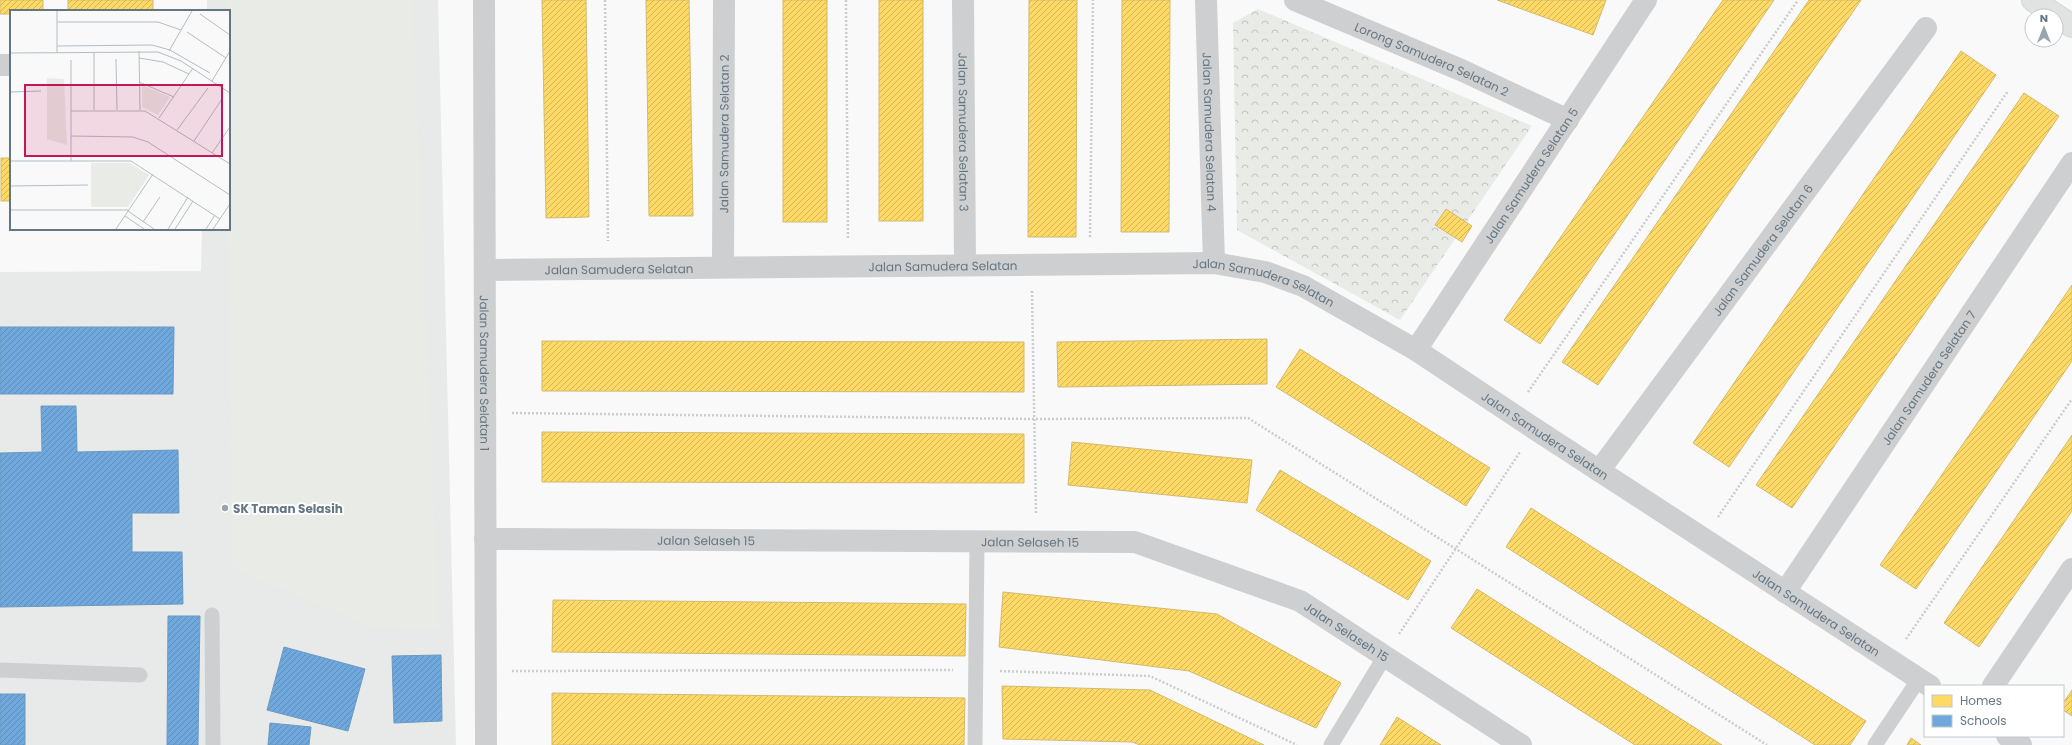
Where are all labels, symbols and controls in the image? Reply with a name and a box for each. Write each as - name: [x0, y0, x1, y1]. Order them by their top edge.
- north arrow: [2024, 8, 2064, 48]
- inset map: [10, 10, 230, 230]
- text: N: [2040, 10, 2048, 26]
- street label: Lorong Samudera Selatan 2: [1352, 18, 1512, 100]
- street label: Jalan Samudera Selatan 3: [955, 52, 973, 212]
- street label: Jalan Samudera Selatan 4: [1199, 52, 1221, 212]
- street label: Jalan Samudera Selatan 2: [715, 54, 732, 214]
- street label: Jalan Samudera Selatan 5: [1480, 104, 1582, 247]
- street label: Jalan Samudera Selatan 6: [1708, 180, 1817, 319]
- street label: Jalan Samudera Selatan: [1192, 254, 1338, 311]
- street label: Jalan Samudera Selatan: [868, 256, 1018, 275]
- street label: Jalan Samudera Selatan: [544, 259, 694, 278]
- street label: Jalan Samudera Selatan 1: [476, 295, 494, 451]
- street label: Jalan Samudera Selatan 7: [1877, 307, 1980, 448]
- street label: Jalan Samudera Selatan: [1478, 387, 1612, 483]
- place label: SK Taman Selasih: [233, 500, 343, 517]
- marker: SK Taman Selasih: [220, 503, 230, 513]
- street label: Jalan Selaseh 15: [657, 531, 755, 549]
- street label: Jalan Selaseh 15: [981, 533, 1079, 550]
- street label: Jalan Samudera Selatan: [1750, 565, 1884, 660]
- street label: Jalan Selaseh 15: [1301, 598, 1392, 665]
- legend: [1924, 685, 2064, 737]
- text: Homes: [1960, 692, 2002, 709]
- text: Schools: [1960, 712, 2007, 729]

